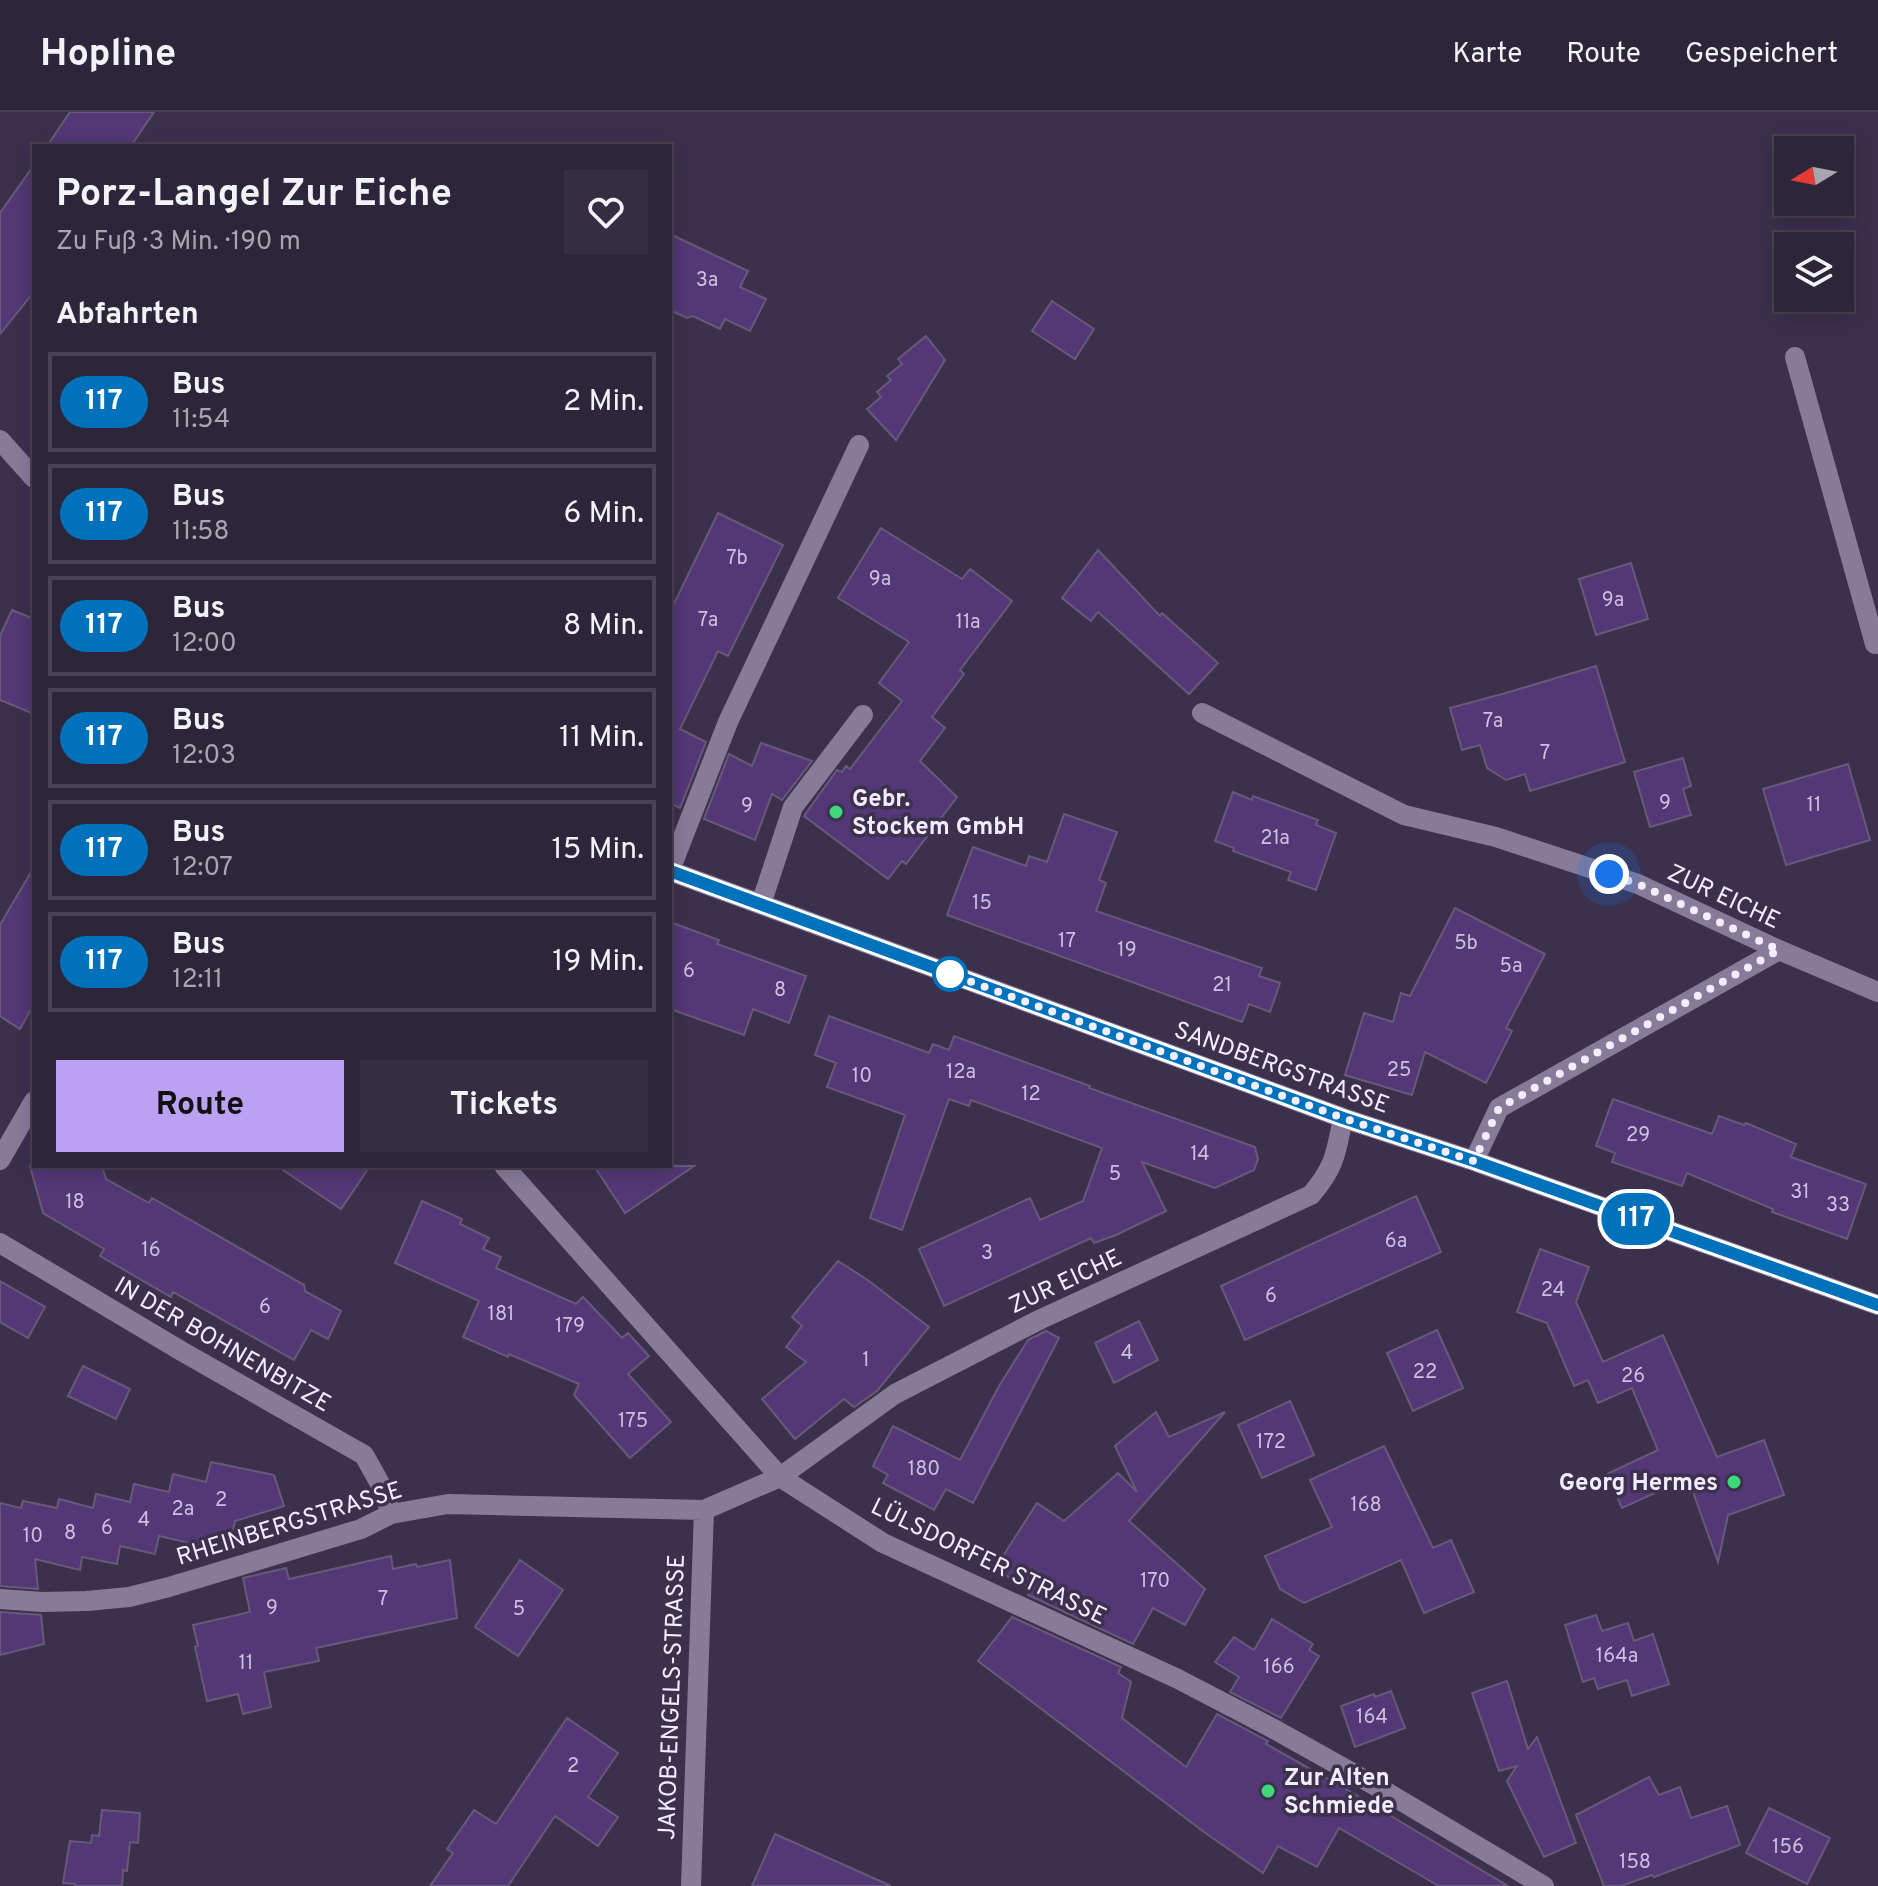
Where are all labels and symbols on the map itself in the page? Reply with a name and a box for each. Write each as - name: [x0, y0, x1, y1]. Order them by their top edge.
- north arrow: [1774, 136, 1854, 216]
- house number: 3a: [696, 268, 718, 294]
- house number: 7b: [726, 546, 748, 572]
- house number: 9a: [869, 567, 891, 593]
- house number: 9a: [1602, 588, 1624, 614]
- house number: 7a: [698, 608, 718, 634]
- house number: 11a: [956, 610, 980, 636]
- house number: 7a: [1483, 709, 1503, 735]
- house number: 7: [1540, 741, 1550, 767]
- place label: Gebr. Stockem GmbH: [852, 785, 1024, 843]
- house number: 9: [1659, 791, 1671, 817]
- house number: 11: [1807, 793, 1821, 819]
- house number: 9: [741, 794, 753, 820]
- marker: Gebr. Stockem GmbH: [827, 803, 845, 821]
- house number: 21a: [1260, 826, 1290, 852]
- your location: [1589, 854, 1629, 894]
- street label: ZUR EICHE: [1662, 859, 1784, 937]
- house number: 15: [972, 891, 992, 917]
- house number: 17: [1058, 929, 1076, 955]
- house number: 5b: [1454, 931, 1478, 957]
- house number: 19: [1117, 938, 1137, 964]
- house number: 5a: [1500, 954, 1522, 980]
- unlabelled marker: [933, 957, 967, 991]
- house number: 6: [683, 959, 695, 985]
- house number: 21: [1212, 973, 1232, 999]
- house number: 8: [774, 978, 786, 1004]
- street label: SANDBERGSTRASSE: [1170, 1016, 1393, 1122]
- house number: 25: [1387, 1058, 1411, 1084]
- house number: 12a: [946, 1060, 976, 1086]
- house number: 10: [852, 1064, 872, 1090]
- house number: 12: [1021, 1082, 1041, 1108]
- house number: 29: [1626, 1123, 1650, 1149]
- house number: 14: [1190, 1142, 1210, 1168]
- house number: 5: [1109, 1162, 1121, 1188]
- house number: 31: [1790, 1180, 1810, 1206]
- house number: 18: [65, 1190, 85, 1216]
- line badge: 117: [1590, 1193, 1682, 1245]
- house number: 33: [1826, 1193, 1850, 1219]
- house number: 6a: [1385, 1229, 1407, 1255]
- house number: 16: [141, 1238, 161, 1264]
- house number: 3: [981, 1241, 993, 1267]
- street label: ZUR EICHE: [1005, 1244, 1127, 1322]
- street label: IN DER BOHNENBITZE: [108, 1271, 336, 1420]
- house number: 24: [1541, 1278, 1565, 1304]
- house number: 6: [1265, 1284, 1277, 1310]
- house number: 6: [259, 1295, 271, 1321]
- house number: 181: [487, 1302, 515, 1328]
- house number: 179: [555, 1314, 585, 1340]
- house number: 4: [1121, 1341, 1133, 1367]
- house number: 1: [862, 1348, 870, 1374]
- house number: 22: [1413, 1360, 1437, 1386]
- house number: 26: [1621, 1364, 1645, 1390]
- house number: 175: [618, 1409, 648, 1435]
- house number: 172: [1256, 1430, 1286, 1456]
- house number: 180: [908, 1457, 940, 1483]
- place label: Georg Hermes: [1559, 1469, 1718, 1499]
- marker: Georg Hermes: [1725, 1473, 1743, 1491]
- street label: RHEINBERGSTRASSE: [173, 1476, 406, 1574]
- house number: 2: [215, 1488, 227, 1514]
- street label: LÜLSDORFER STRASSE: [865, 1491, 1112, 1633]
- house number: 168: [1350, 1493, 1382, 1519]
- house number: 2a: [172, 1497, 194, 1523]
- house number: 4: [138, 1508, 150, 1534]
- house number: 6: [101, 1516, 113, 1542]
- house number: 8: [64, 1521, 76, 1547]
- house number: 10: [23, 1524, 43, 1550]
- street label: JAKOB-ENGELS-STRASSE: [653, 1554, 693, 1841]
- house number: 170: [1140, 1569, 1170, 1595]
- house number: 7: [378, 1587, 388, 1613]
- house number: 9: [266, 1596, 278, 1622]
- house number: 5: [513, 1597, 525, 1623]
- house number: 164a: [1596, 1644, 1638, 1670]
- house number: 11: [239, 1651, 253, 1677]
- house number: 166: [1263, 1655, 1295, 1681]
- house number: 164: [1356, 1705, 1388, 1731]
- house number: 2: [567, 1754, 579, 1780]
- place label: Zur Alten Schmiede: [1284, 1764, 1394, 1822]
- marker: Zur Alten Schmiede: [1259, 1782, 1277, 1800]
- house number: 156: [1772, 1835, 1804, 1861]
- house number: 158: [1619, 1850, 1651, 1876]

